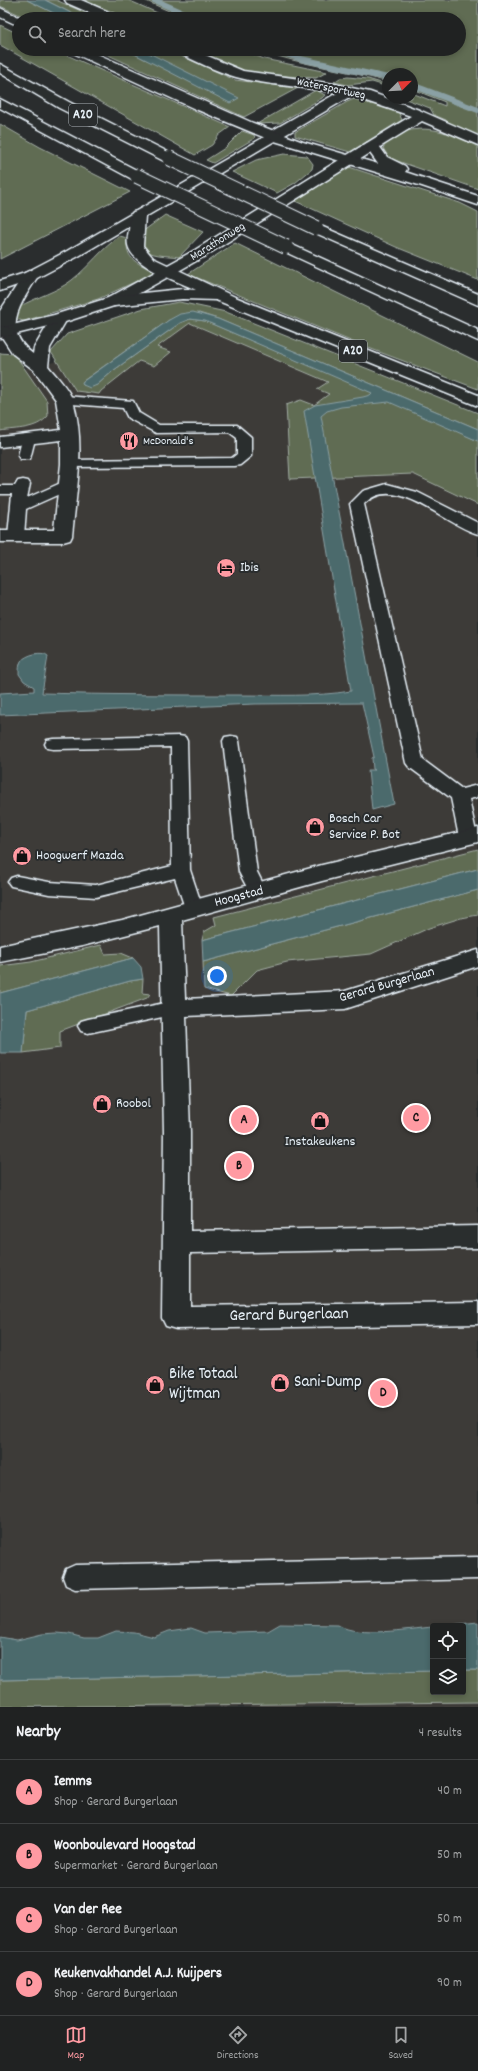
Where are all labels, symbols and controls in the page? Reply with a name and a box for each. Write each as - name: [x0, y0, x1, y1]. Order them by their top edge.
- search box: [12, 12, 466, 56]
- icon: search: [26, 23, 48, 45]
- text: Search here: [58, 23, 126, 45]
- north arrow: [382, 68, 418, 104]
- street label: Watersportweg: [295, 73, 367, 105]
- road number: A20: [69, 104, 97, 126]
- street label: Marathonweg: [187, 218, 249, 266]
- road number: A20: [339, 340, 367, 362]
- restaurant icon: McDonald's: [118, 430, 140, 452]
- place label: McDonald's: [143, 433, 193, 450]
- hotel icon: Ibis: [215, 557, 237, 579]
- place label: Ibis: [240, 558, 259, 578]
- place label: Bosch Car Service P. Bot: [329, 809, 400, 845]
- shop icon: Bosch Car Service P. Bot: [304, 816, 326, 838]
- shop icon: Hoogwerf Mazda: [11, 845, 33, 867]
- place label: Hoogwerf Mazda: [36, 846, 124, 866]
- street label: Hoogstad: [212, 881, 266, 913]
- street label: Gerard Burgerlaan: [337, 962, 437, 1008]
- your location: [207, 966, 227, 986]
- shop icon: Roobol: [91, 1093, 113, 1115]
- place label: Roobol: [116, 1094, 152, 1114]
- pin: C: [403, 1103, 429, 1133]
- pin: A: [231, 1105, 257, 1135]
- shop icon: Instakeukens: [309, 1110, 331, 1132]
- place label: Instakeukens: [285, 1132, 355, 1152]
- pin: B: [226, 1151, 252, 1181]
- street label: Gerard Burgerlaan: [229, 1303, 349, 1329]
- place label: Bike Totaal Wijtman: [169, 1363, 238, 1407]
- place label: Sani-Dump: [294, 1371, 362, 1395]
- shop icon: Sani-Dump: [269, 1372, 291, 1394]
- shop icon: Bike Totaal Wijtman: [144, 1374, 166, 1396]
- pin: D: [370, 1378, 396, 1408]
- map controls: [430, 1623, 466, 1695]
- button: locate: [430, 1623, 466, 1659]
- button: layers: [430, 1659, 466, 1695]
- text: Nearby: [16, 1721, 60, 1745]
- text: 4 results: [419, 1724, 462, 1743]
- text: Iemms: [54, 1771, 92, 1793]
- text: A: [25, 1782, 33, 1801]
- text: 40 m: [438, 1782, 462, 1801]
- text: Shop · Gerard Burgerlaan: [54, 1793, 178, 1812]
- text: Woonboulevard Hoogstad: [54, 1835, 196, 1857]
- text: B: [26, 1846, 32, 1865]
- text: 50 m: [437, 1846, 462, 1865]
- text: Supermarket · Gerard Burgerlaan: [54, 1857, 218, 1876]
- text: Van der Ree: [54, 1899, 122, 1921]
- text: C: [26, 1910, 32, 1929]
- text: 50 m: [437, 1910, 462, 1929]
- text: Shop · Gerard Burgerlaan: [54, 1921, 178, 1940]
- text: Keukenvakhandel A.J. Kuijpers: [54, 1963, 222, 1985]
- text: D: [26, 1974, 32, 1993]
- text: 90 m: [437, 1974, 462, 1993]
- text: Shop · Gerard Burgerlaan: [54, 1985, 178, 2004]
- tab: Map: [65, 2024, 87, 2064]
- tab: Directions: [217, 2024, 259, 2064]
- tab: Saved: [388, 2024, 413, 2064]

